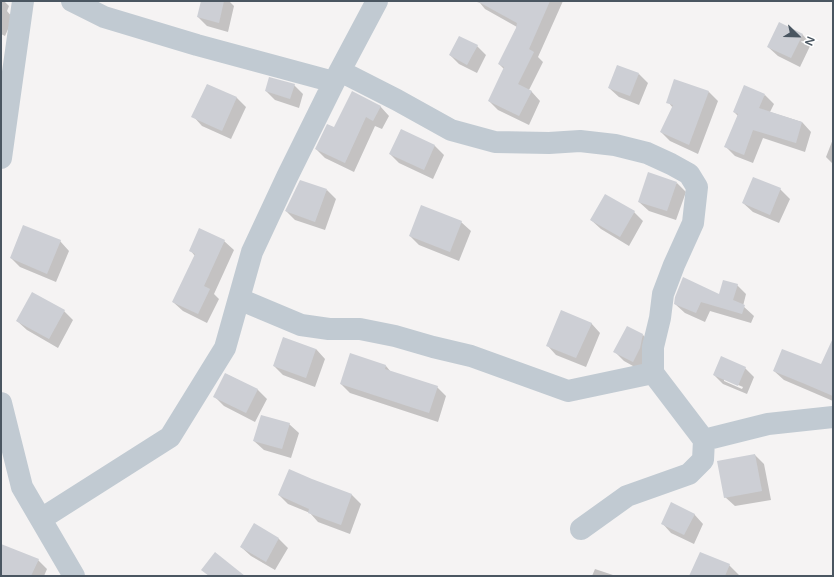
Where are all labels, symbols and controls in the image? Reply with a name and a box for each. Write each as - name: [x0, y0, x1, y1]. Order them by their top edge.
- north arrow: [778, 16, 818, 56]
- text: N: [802, 34, 817, 47]

